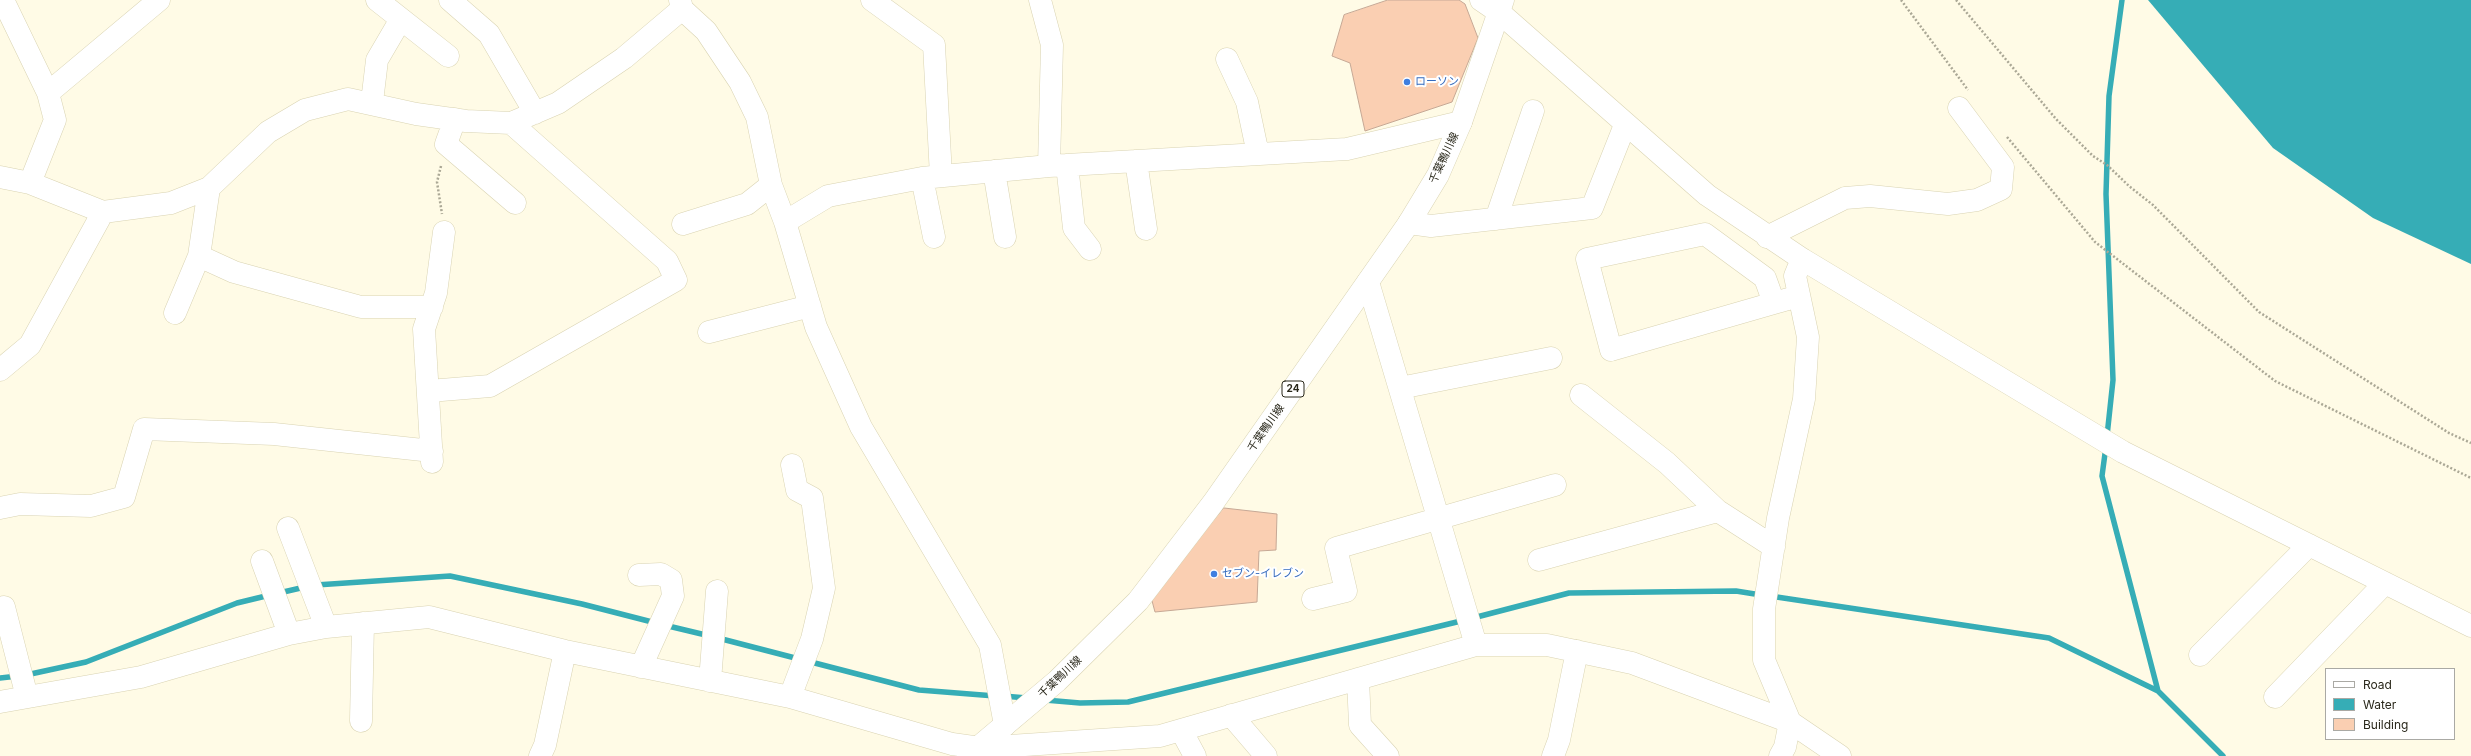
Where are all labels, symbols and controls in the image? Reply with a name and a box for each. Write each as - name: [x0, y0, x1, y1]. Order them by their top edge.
- place label: ローソン: [1415, 75, 1459, 89]
- marker: ローソン: [1402, 77, 1412, 87]
- street label: 千葉鴨川線: [1426, 130, 1462, 186]
- road number: 24: [1282, 381, 1304, 397]
- street label: 千葉鴨川線: [1245, 402, 1287, 454]
- place label: セブン-イレブン: [1222, 567, 1304, 581]
- marker: セブン-イレブン: [1209, 569, 1219, 579]
- street label: 千葉鴨川線: [1035, 653, 1085, 701]
- legend: [2325, 668, 2455, 740]
- text: Road: [2363, 677, 2392, 692]
- text: Water: [2363, 697, 2396, 712]
- text: Building: [2363, 717, 2408, 732]

